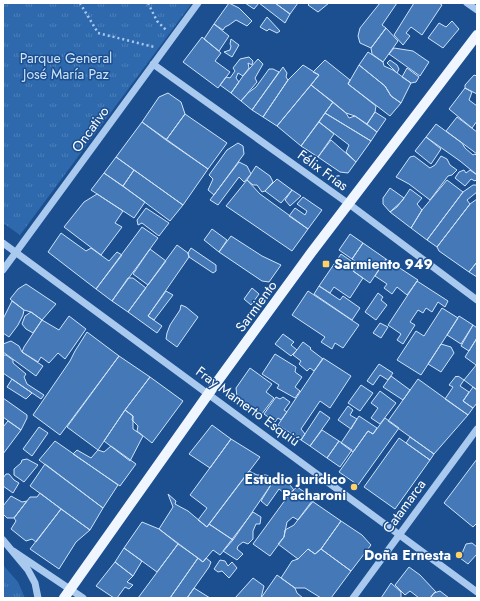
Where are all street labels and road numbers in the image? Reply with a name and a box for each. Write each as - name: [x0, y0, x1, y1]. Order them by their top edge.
- street label: Oncativo: [66, 102, 114, 156]
- street label: Félix Frías: [294, 145, 353, 195]
- street label: Sarmiento: [230, 276, 282, 336]
- street label: Fray Mamerto Esquiú: [192, 361, 304, 451]
- street label: Catamarca: [378, 475, 430, 537]

